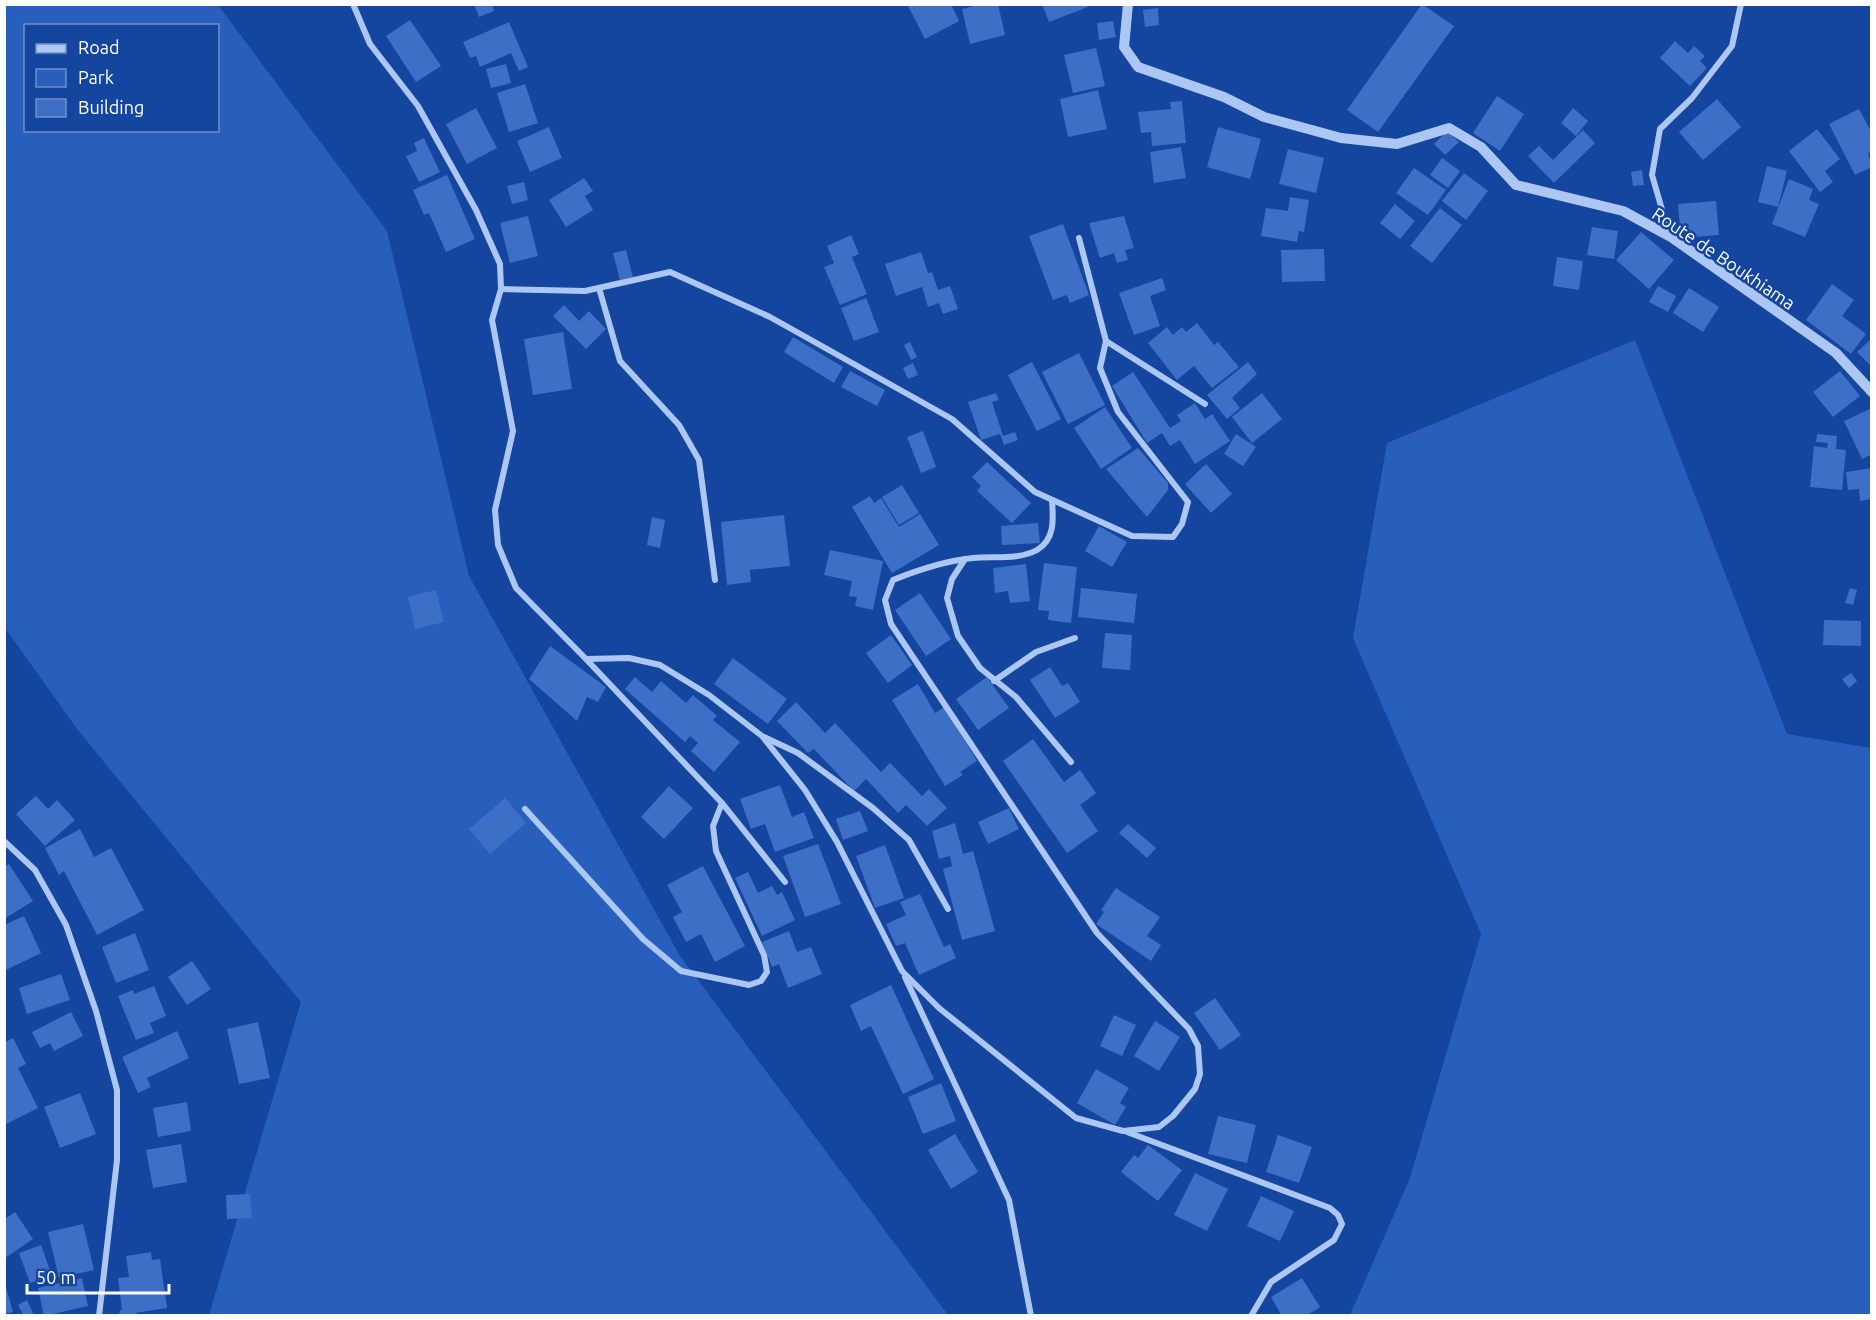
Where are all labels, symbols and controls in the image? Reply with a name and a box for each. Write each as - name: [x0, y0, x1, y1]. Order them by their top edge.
- legend: [24, 24, 219, 132]
- text: Road: [78, 37, 120, 57]
- text: Park: [78, 67, 114, 87]
- text: Building: [78, 97, 144, 117]
- street label: Route de Boukhiama: [1649, 203, 1799, 313]
- scale bar: [27, 1257, 170, 1295]
- text: 50 m: [36, 1267, 76, 1287]

